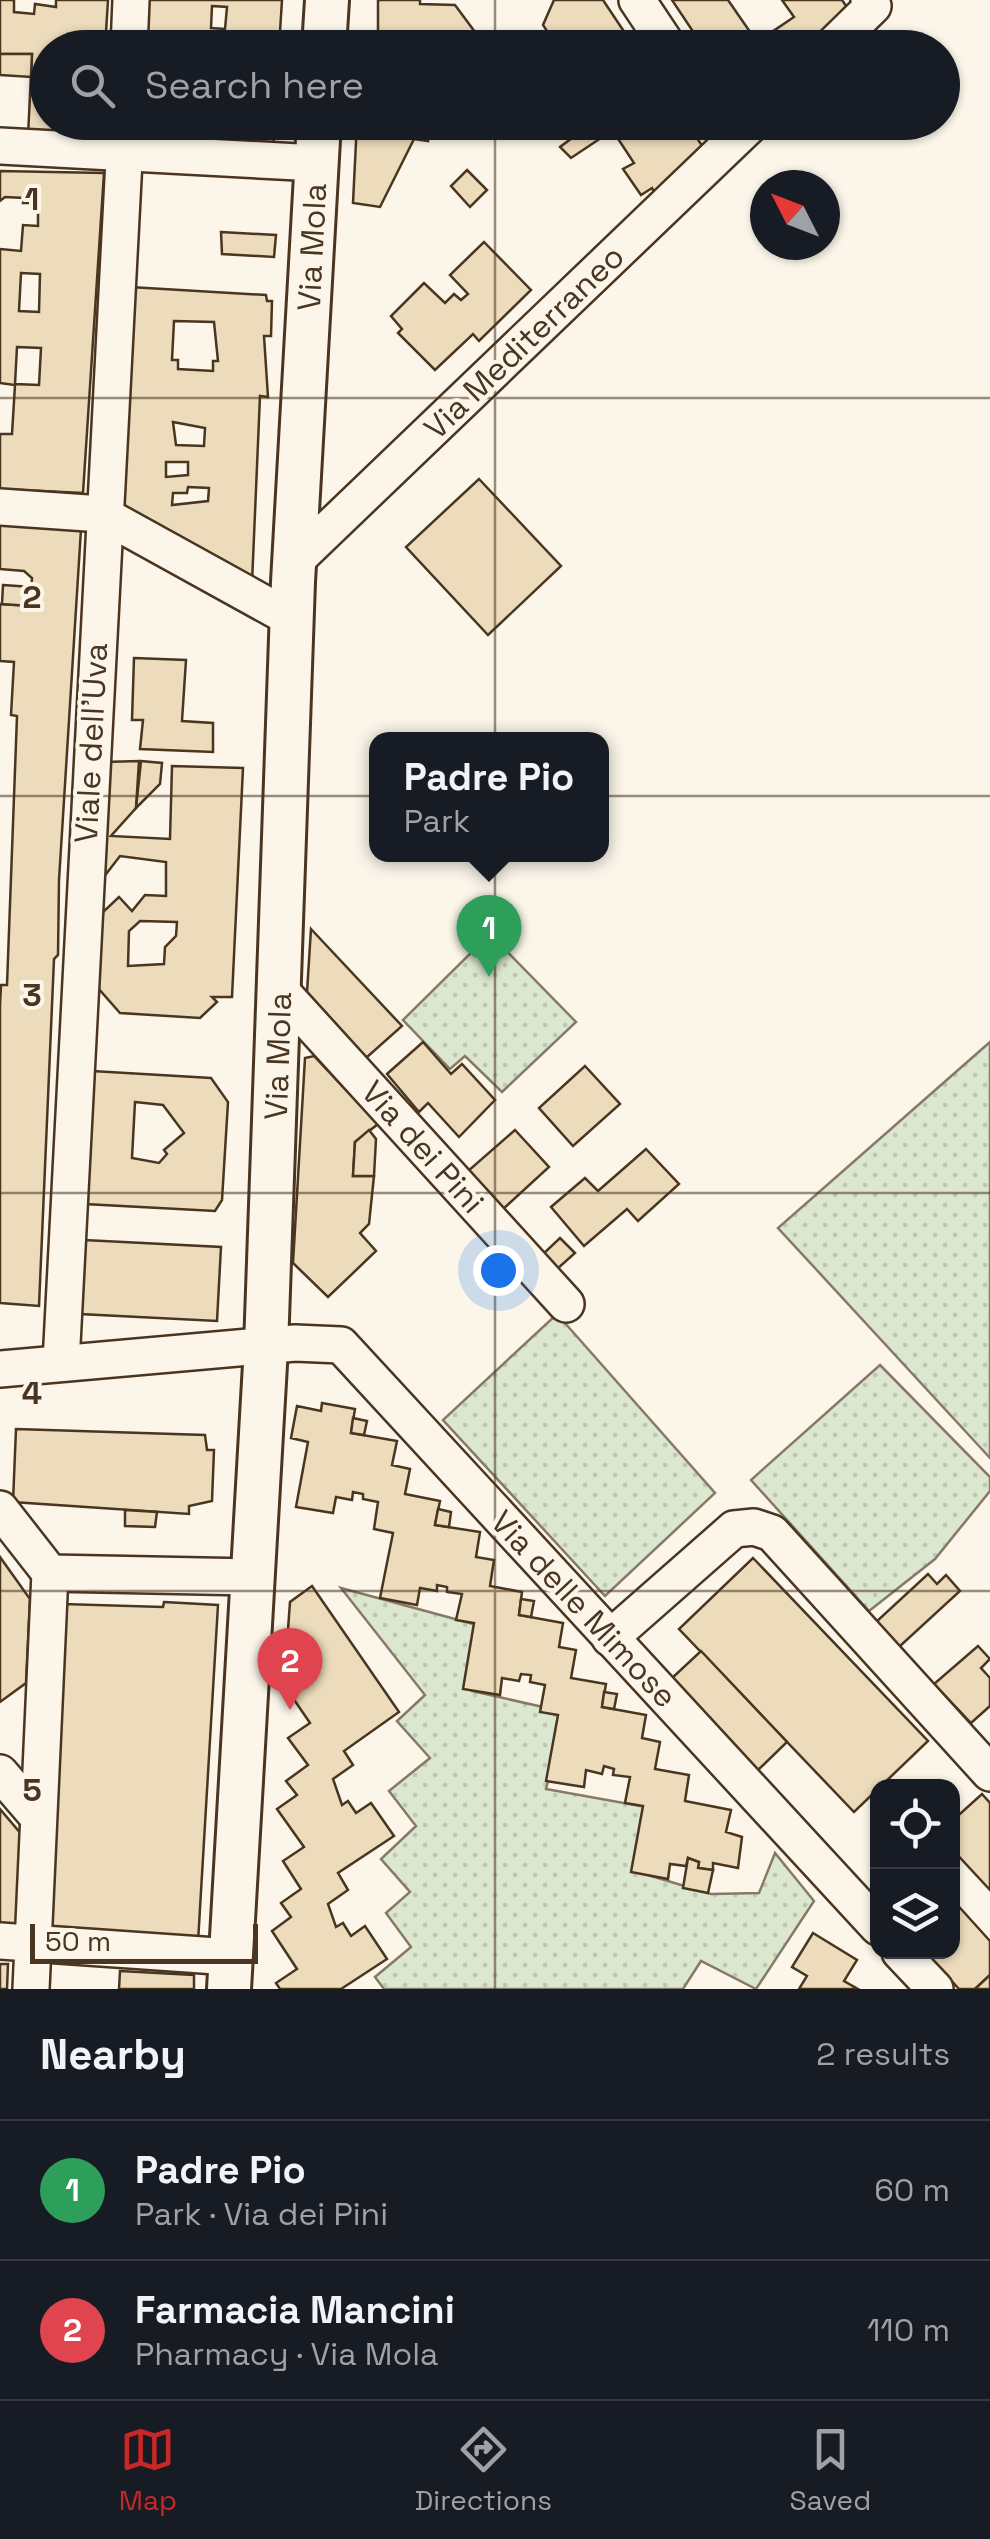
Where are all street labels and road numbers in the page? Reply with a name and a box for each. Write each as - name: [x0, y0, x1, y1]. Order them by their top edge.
- street label: Via Mola: [289, 182, 335, 312]
- street label: Via Mediterraneo: [416, 236, 632, 448]
- street label: Viale dell'Uva: [66, 642, 116, 844]
- street label: Via Mola: [256, 991, 300, 1121]
- street label: Via dei Pini: [353, 1073, 493, 1221]
- street label: Via delle Mimose: [482, 1502, 686, 1716]

